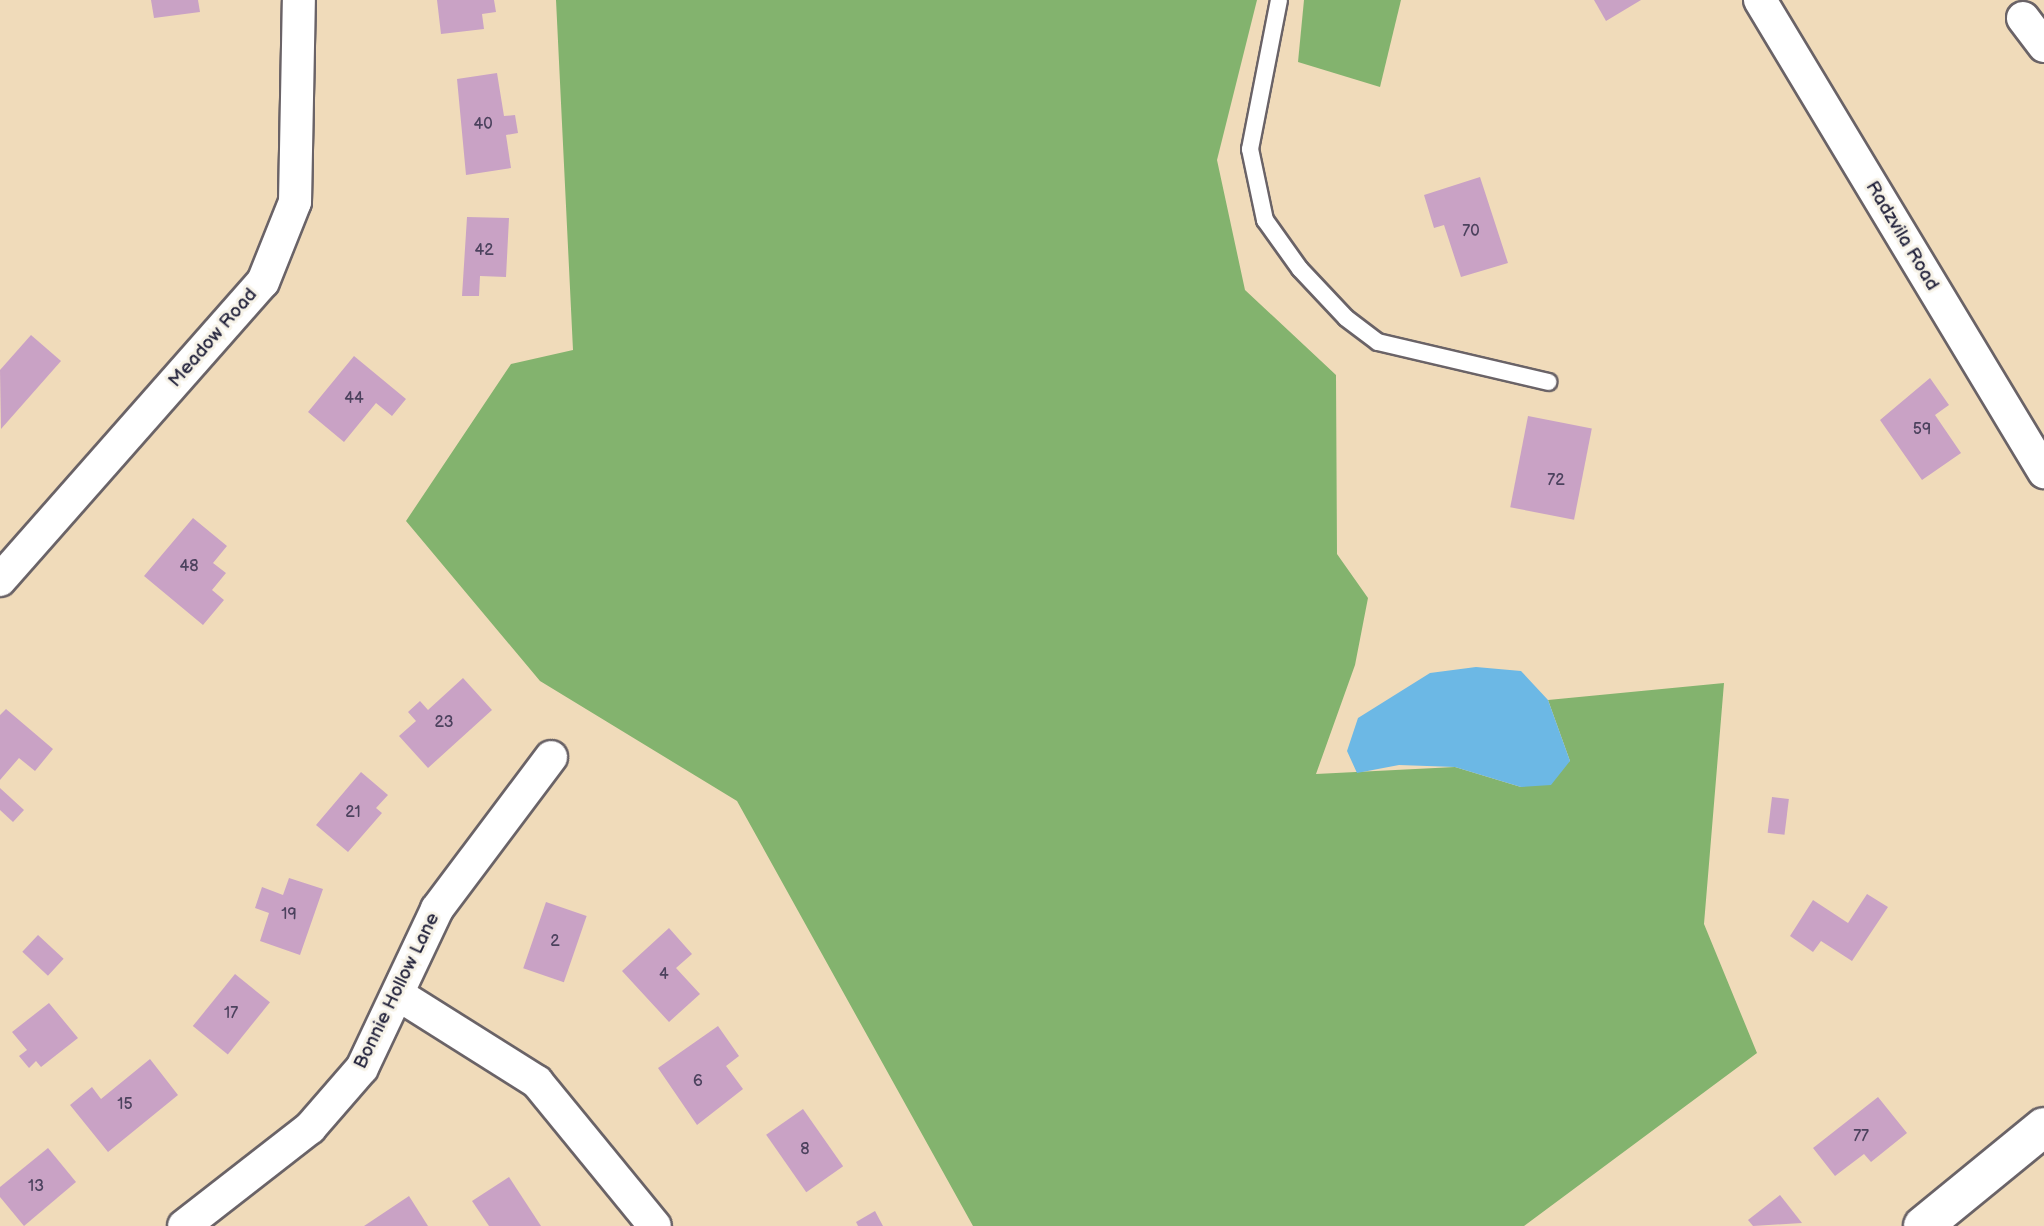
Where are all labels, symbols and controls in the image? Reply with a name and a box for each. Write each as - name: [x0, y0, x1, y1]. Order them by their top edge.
- house number: 40: [473, 115, 493, 135]
- street label: Radzvila Road: [1860, 177, 1944, 295]
- house number: 70: [1462, 222, 1480, 242]
- house number: 42: [474, 241, 494, 261]
- street label: Meadow Road: [164, 284, 262, 392]
- house number: 44: [344, 389, 364, 409]
- house number: 59: [1913, 420, 1931, 440]
- house number: 72: [1547, 471, 1565, 491]
- house number: 48: [179, 557, 199, 577]
- house number: 23: [435, 713, 453, 733]
- house number: 21: [345, 803, 361, 823]
- house number: 19: [281, 905, 297, 925]
- street label: Bonnie Hollow Lane: [349, 909, 445, 1073]
- house number: 2: [550, 932, 560, 952]
- house number: 4: [659, 965, 669, 985]
- house number: 17: [224, 1004, 238, 1024]
- house number: 6: [693, 1072, 703, 1092]
- house number: 15: [117, 1095, 133, 1115]
- house number: 77: [1853, 1127, 1869, 1147]
- house number: 8: [800, 1140, 810, 1160]
- house number: 13: [28, 1177, 44, 1197]

